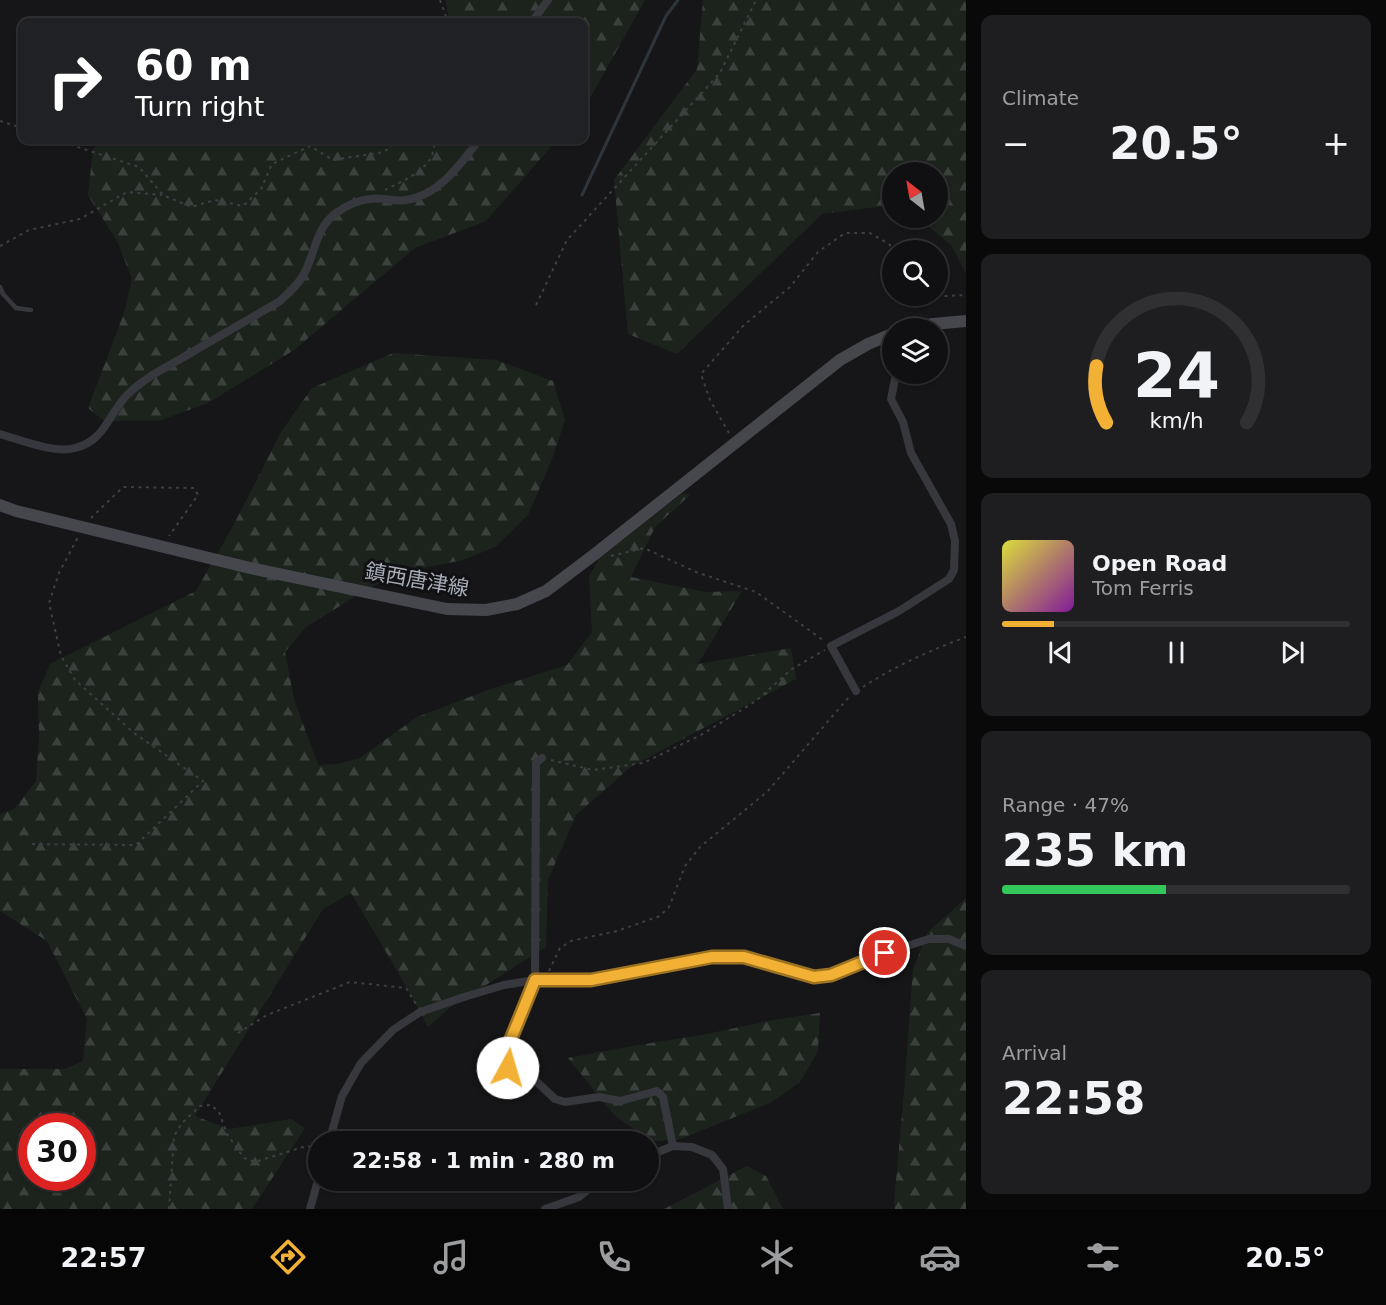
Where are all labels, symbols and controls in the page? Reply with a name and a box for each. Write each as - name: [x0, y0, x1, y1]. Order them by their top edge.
- text: 60 m: [135, 41, 252, 90]
- icon: right: [36, 42, 114, 120]
- text: Climate: [1002, 86, 1079, 110]
- text: Turn right: [135, 91, 264, 122]
- text: 20.5°: [1109, 117, 1243, 170]
- text: −: [1002, 124, 1030, 163]
- text: +: [1322, 124, 1350, 163]
- north arrow: [882, 162, 948, 228]
- map controls: [882, 162, 948, 384]
- button: search: [882, 240, 948, 306]
- button: layers: [882, 318, 948, 384]
- text: 24: [1133, 339, 1219, 412]
- text: km/h: [1149, 408, 1203, 433]
- text: Open Road: [1092, 551, 1227, 576]
- street label: 鎮西唐津線: [363, 559, 471, 601]
- text: Tom Ferris: [1092, 576, 1194, 600]
- icon: previous: [1044, 636, 1077, 669]
- icon: pause: [1160, 636, 1193, 669]
- icon: next: [1276, 636, 1309, 669]
- text: Range · 47%: [1002, 793, 1129, 817]
- text: 235 km: [1002, 824, 1188, 877]
- pin: [859, 927, 910, 978]
- icon: arrive: [868, 936, 901, 969]
- position arrow: [476, 1036, 540, 1100]
- text: Arrival: [1002, 1041, 1067, 1065]
- text: 22:58: [1002, 1072, 1145, 1125]
- speed limit sign: 30: [18, 1113, 96, 1191]
- text: 22:58 · 1 min · 280 m: [352, 1148, 615, 1173]
- icon: directions: [267, 1236, 309, 1278]
- icon: music: [430, 1236, 472, 1278]
- icon: phone: [593, 1236, 635, 1278]
- icon: climate: [756, 1236, 798, 1278]
- icon: car: [919, 1236, 961, 1278]
- icon: filters: [1082, 1236, 1124, 1278]
- text: 22:57: [60, 1242, 146, 1273]
- text: 20.5°: [1245, 1242, 1325, 1273]

